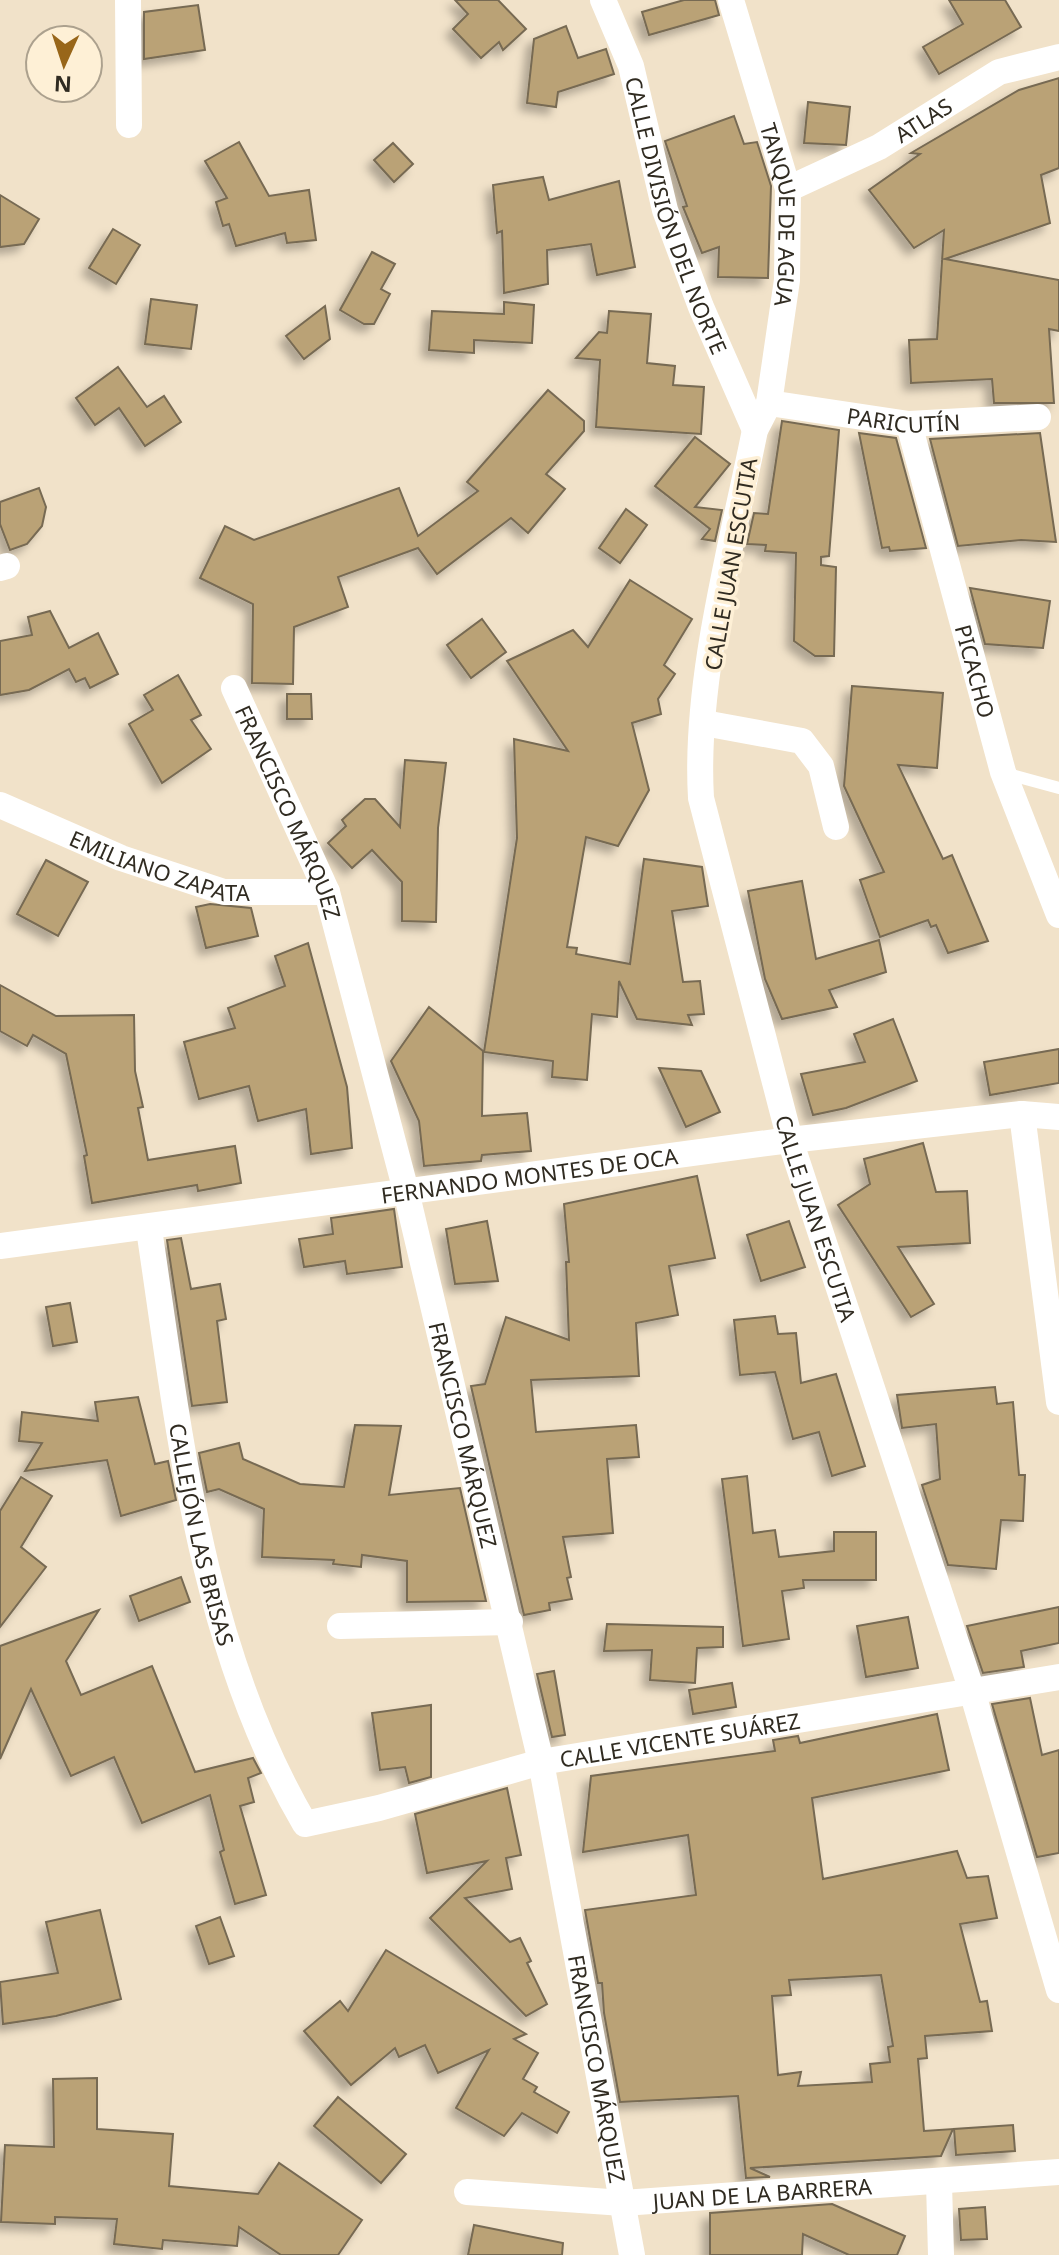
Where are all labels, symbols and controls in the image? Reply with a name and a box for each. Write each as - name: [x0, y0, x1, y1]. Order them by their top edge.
- north arrow: [24, 24, 104, 104]
- text: N: [53, 70, 73, 100]
- street label: CALLE DIVISIÓN DEL NORTE: [619, 74, 735, 359]
- street label: ATLAS: [888, 90, 957, 149]
- street label: TANQUE DE AGUA: [754, 119, 804, 310]
- street label: PARICUTÍN: [845, 400, 961, 439]
- street label: CALLE JUAN ESCUTIA: [697, 454, 764, 673]
- street label: PICACHO: [949, 621, 1003, 721]
- street label: FRANCISCO MÁRQUEZ: [229, 700, 349, 923]
- street label: EMILIANO ZAPATA: [65, 822, 251, 907]
- street label: CALLE JUAN ESCUTIA: [769, 1112, 864, 1326]
- street label: FERNANDO MONTES DE OCA: [379, 1140, 680, 1210]
- street label: FRANCISCO MÁRQUEZ: [422, 1319, 505, 1551]
- street label: CALLEJÓN LAS BRISAS: [163, 1421, 242, 1649]
- street label: CALLE VICENTE SUÁREZ: [557, 1705, 802, 1774]
- street label: FRANCISCO MÁRQUEZ: [562, 1952, 633, 2185]
- street label: JUAN DE LA BARRERA: [650, 2170, 874, 2216]

